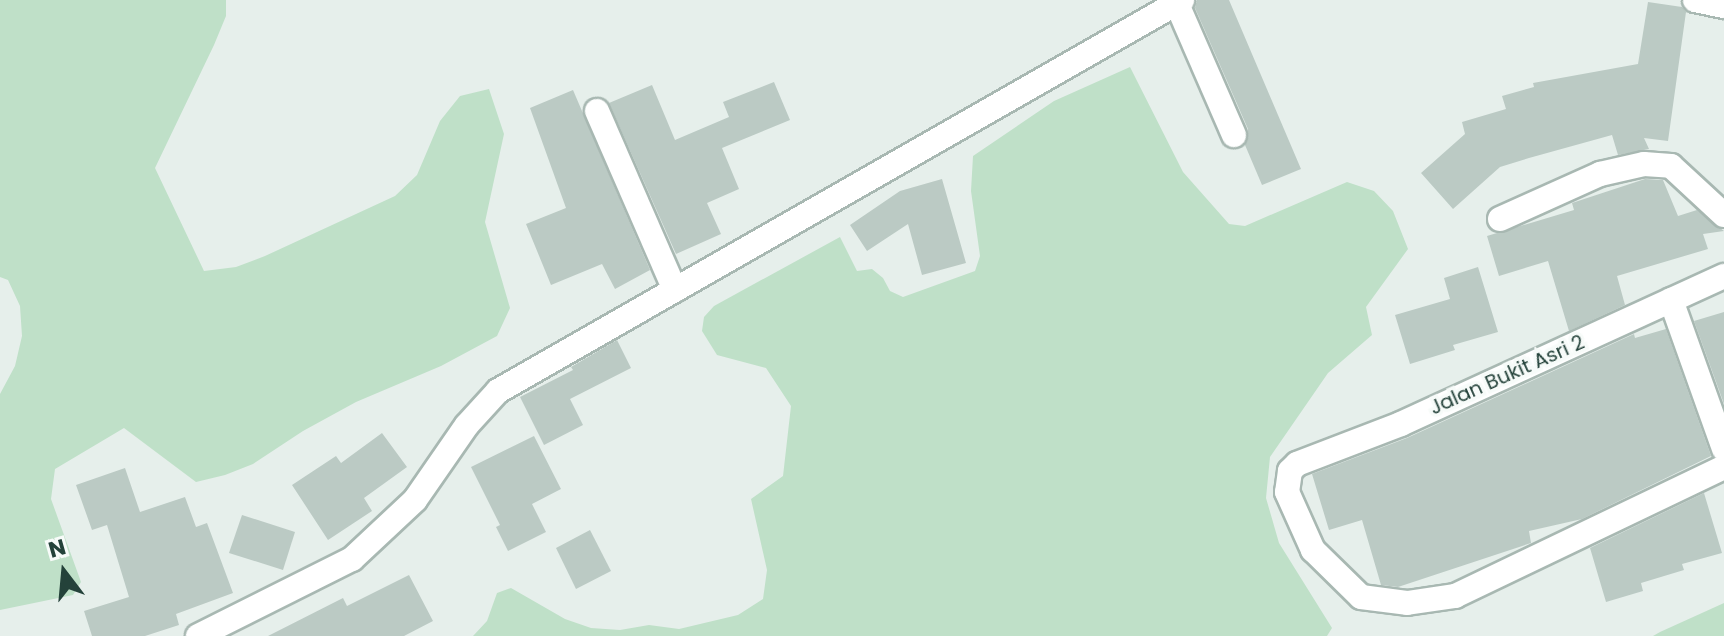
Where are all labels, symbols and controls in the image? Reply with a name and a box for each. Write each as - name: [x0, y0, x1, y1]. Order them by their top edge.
- street label: Jalan Bukit Asri 2: [1426, 330, 1588, 420]
- text: N: [45, 531, 69, 566]
- north arrow: [24, 532, 104, 612]

